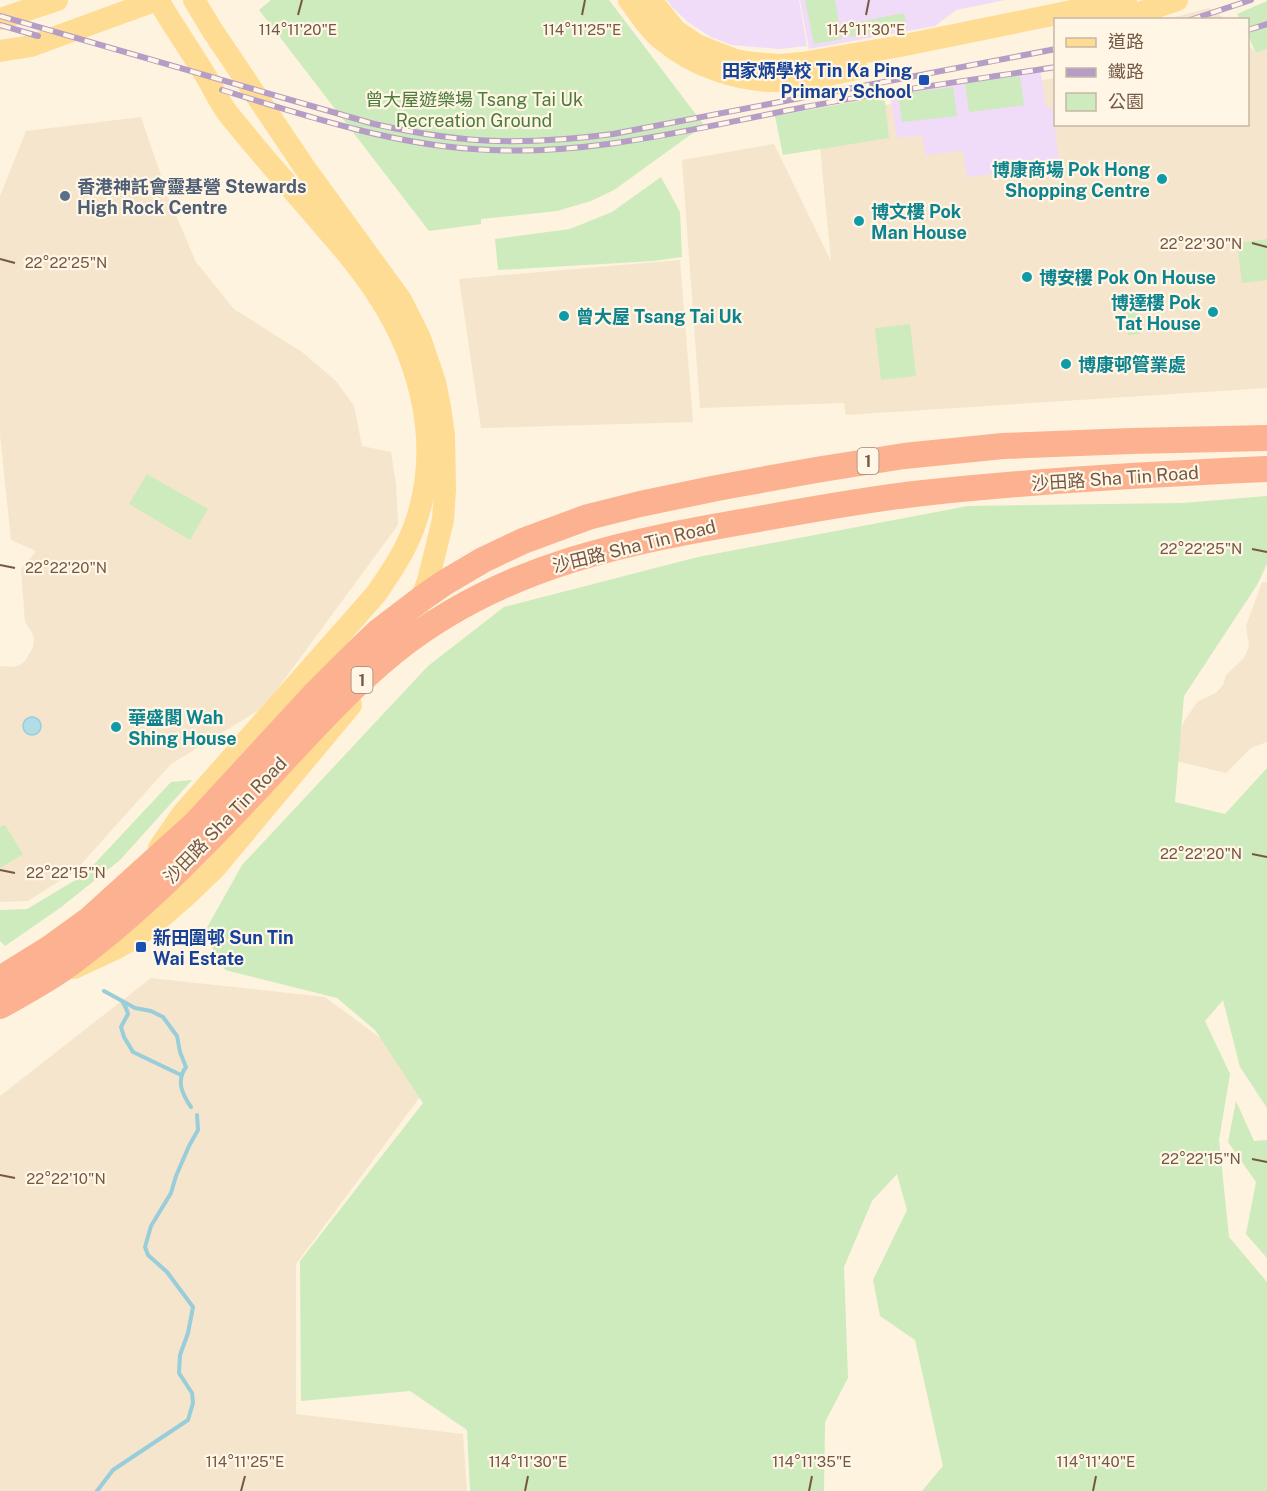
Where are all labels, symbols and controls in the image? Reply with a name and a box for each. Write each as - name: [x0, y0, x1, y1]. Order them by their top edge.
- legend: [1054, 18, 1249, 126]
- text: 114°11'20"E: [259, 21, 337, 38]
- text: 114°11'25"E: [543, 21, 621, 38]
- text: 114°11'30"E: [827, 21, 905, 38]
- text: 道路: [1108, 31, 1144, 52]
- place label: 田家炳學校 Tin Ka Ping Primary School: [722, 60, 912, 102]
- text: 鐵路: [1108, 61, 1144, 82]
- marker: 田家炳學校 Tin Ka Ping Primary School: [917, 73, 931, 87]
- park label: 曾大屋遊樂場 Tsang Tai Uk Recreation Ground: [365, 89, 583, 131]
- text: 公園: [1108, 91, 1144, 112]
- place label: 博康商場 Pok Hong Shopping Centre: [992, 159, 1150, 201]
- marker: 博康商場 Pok Hong Shopping Centre: [1155, 172, 1169, 186]
- place label: 香港神託會靈基營 Stewards High Rock Centre: [77, 176, 306, 218]
- marker: 香港神託會靈基營 Stewards High Rock Centre: [58, 189, 72, 203]
- place label: 博文樓 Pok Man House: [871, 201, 967, 243]
- marker: 博文樓 Pok Man House: [852, 214, 866, 228]
- text: 22°22'30"N: [1160, 235, 1242, 252]
- text: 22°22'25"N: [25, 254, 107, 271]
- place label: 博安樓 Pok On House: [1039, 267, 1216, 288]
- marker: 博安樓 Pok On House: [1020, 270, 1034, 284]
- place label: 博達樓 Pok Tat House: [1111, 292, 1202, 334]
- marker: 博達樓 Pok Tat House: [1206, 305, 1220, 319]
- place label: 曾大屋 Tsang Tai Uk: [576, 306, 743, 327]
- marker: 曾大屋 Tsang Tai Uk: [557, 309, 571, 323]
- place label: 博康邨管業處: [1078, 354, 1186, 375]
- marker: 博康邨管業處: [1059, 357, 1073, 371]
- road number: 1: [858, 448, 878, 474]
- street label: 沙田路 Sha Tin Road: [1031, 462, 1199, 494]
- street label: 沙田路 Sha Tin Road: [550, 516, 718, 576]
- text: 22°22'25"N: [1160, 540, 1242, 557]
- text: 22°22'20"N: [25, 559, 107, 576]
- road number: 1: [352, 667, 372, 693]
- place label: 華盛閣 Wah Shing House: [128, 707, 237, 749]
- marker: 華盛閣 Wah Shing House: [109, 720, 123, 734]
- street label: 沙田路 Sha Tin Road: [159, 752, 291, 888]
- text: 22°22'20"N: [1160, 845, 1242, 862]
- text: 22°22'15"N: [26, 864, 106, 881]
- place label: 新田圍邨 Sun Tin Wai Estate: [153, 927, 294, 969]
- marker: 新田圍邨 Sun Tin Wai Estate: [134, 940, 148, 954]
- text: 22°22'15"N: [1161, 1150, 1241, 1167]
- text: 22°22'10"N: [26, 1170, 106, 1187]
- text: 114°11'25"E: [206, 1453, 284, 1470]
- text: 114°11'30"E: [489, 1453, 567, 1470]
- text: 114°11'35"E: [772, 1453, 852, 1470]
- text: 114°11'40"E: [1057, 1453, 1135, 1470]

